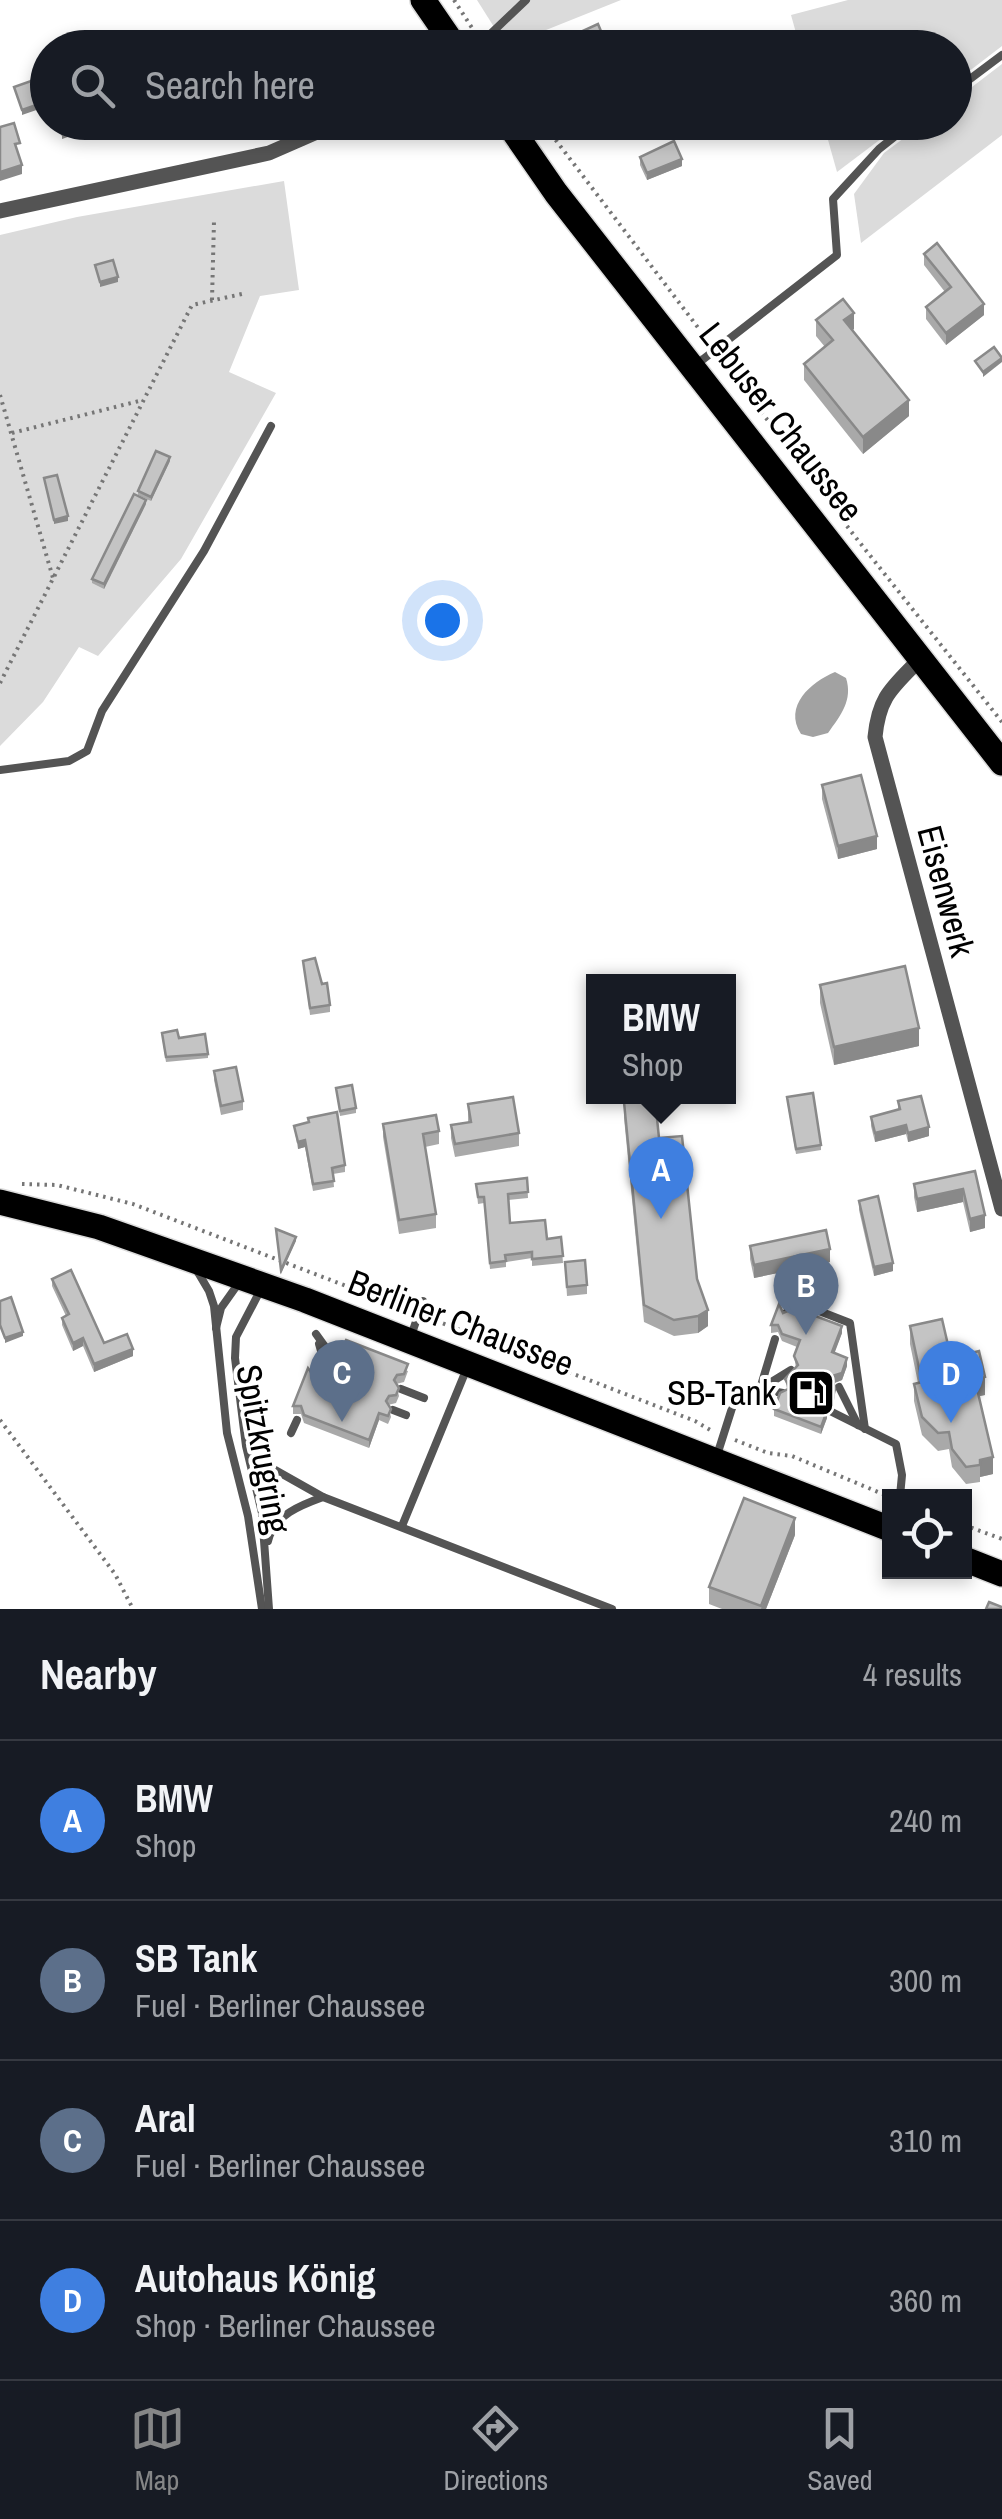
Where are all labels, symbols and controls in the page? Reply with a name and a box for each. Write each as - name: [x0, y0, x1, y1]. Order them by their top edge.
- search box: [30, 30, 972, 140]
- icon: search: [65, 58, 120, 113]
- text: Search here: [145, 60, 315, 111]
- street label: Lebuser Chaussee: [689, 312, 874, 531]
- your location: [417, 595, 468, 646]
- street label: Eisenwerk: [906, 820, 987, 962]
- popup: [586, 974, 736, 1104]
- text: BMW: [622, 992, 700, 1043]
- text: Shop: [622, 1043, 683, 1086]
- pin: A: [628, 1136, 694, 1219]
- pin: B: [774, 1252, 838, 1335]
- street label: Berliner Chaussee: [343, 1261, 579, 1385]
- pin: C: [310, 1340, 374, 1422]
- pin: D: [918, 1340, 984, 1423]
- street label: Spitzkrugring: [226, 1361, 301, 1537]
- fuel station icon: SB-Tank: [785, 1367, 837, 1419]
- place label: SB-Tank: [667, 1369, 777, 1416]
- map controls: [882, 1489, 972, 1579]
- button: locate: [882, 1489, 972, 1579]
- text: Nearby: [40, 1646, 157, 1702]
- text: 4 results: [863, 1653, 962, 1696]
- text: BMW: [135, 1773, 213, 1824]
- text: A: [63, 1799, 82, 1842]
- text: 240 m: [889, 1799, 962, 1842]
- text: Shop: [135, 1824, 196, 1867]
- text: SB Tank: [135, 1933, 257, 1984]
- text: B: [63, 1959, 82, 2002]
- text: 300 m: [889, 1959, 962, 2002]
- text: Fuel · Berliner Chaussee: [135, 1984, 425, 2027]
- text: Aral: [135, 2093, 196, 2144]
- text: C: [63, 2119, 82, 2162]
- text: 310 m: [889, 2119, 962, 2162]
- text: Fuel · Berliner Chaussee: [135, 2144, 425, 2187]
- text: Autohaus König: [135, 2253, 376, 2304]
- text: D: [63, 2279, 82, 2322]
- text: 360 m: [889, 2279, 962, 2322]
- text: Shop · Berliner Chaussee: [135, 2304, 435, 2347]
- tab: Map: [130, 2401, 185, 2499]
- tab: Directions: [444, 2401, 548, 2499]
- tab: Saved: [807, 2401, 872, 2499]

